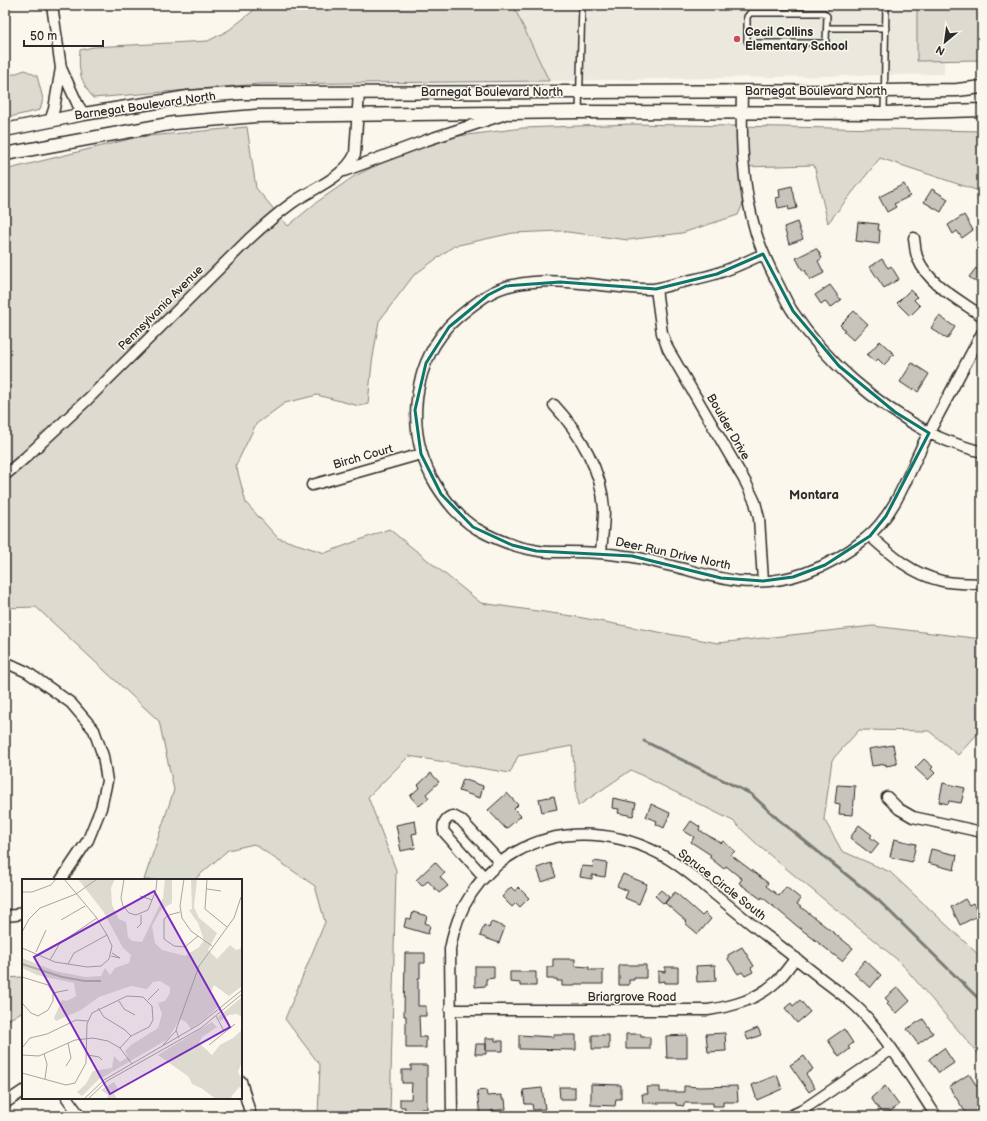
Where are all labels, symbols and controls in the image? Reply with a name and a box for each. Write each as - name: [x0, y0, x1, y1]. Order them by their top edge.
- scale bar: [24, 22, 103, 48]
- north arrow: [925, 22, 965, 62]
- place label: Cecil Collins Elementary School: [745, 25, 848, 54]
- text: 50 m: [30, 29, 57, 44]
- marker: Cecil Collins Elementary School: [732, 34, 742, 44]
- text: N: [934, 43, 947, 58]
- street label: Barnegat Boulevard North: [745, 84, 888, 99]
- street label: Barnegat Boulevard North: [421, 85, 564, 100]
- street label: Barnegat Boulevard North: [73, 89, 217, 123]
- street label: Pennsylvania Avenue: [115, 262, 207, 354]
- street label: Boulder Drive: [703, 391, 753, 463]
- street label: Birch Court: [331, 441, 395, 473]
- district label: Montara: [789, 487, 839, 503]
- street label: Deer Run Drive North: [614, 534, 732, 574]
- street label: Spruce Circle South: [675, 846, 769, 924]
- inset map: [22, 879, 242, 1099]
- street label: Briargrove Road: [587, 990, 677, 1005]

